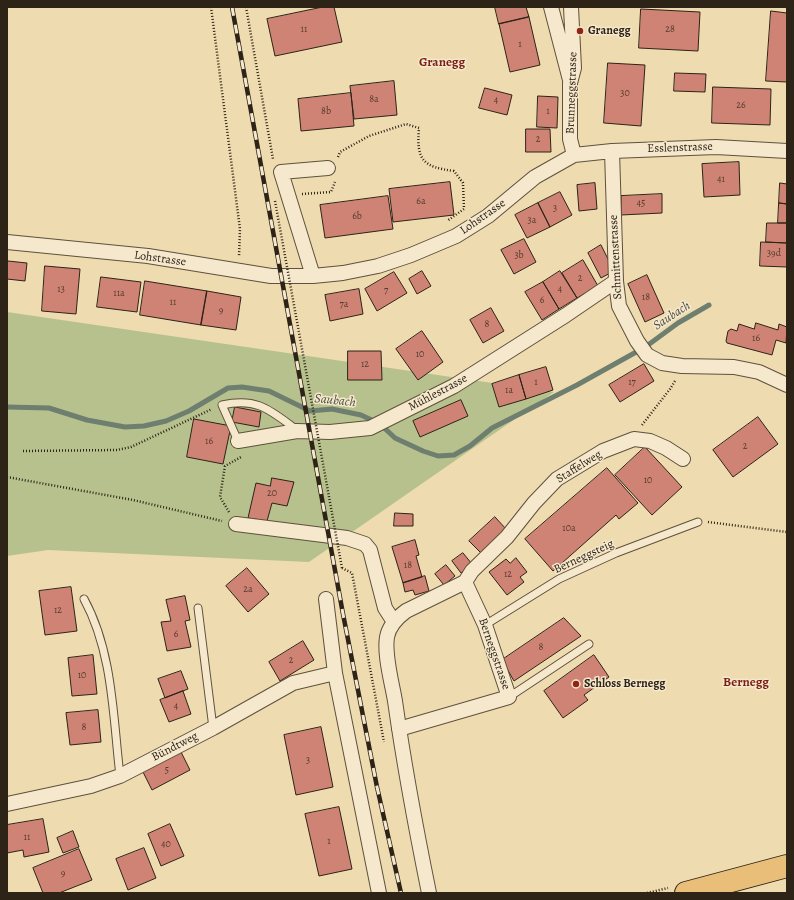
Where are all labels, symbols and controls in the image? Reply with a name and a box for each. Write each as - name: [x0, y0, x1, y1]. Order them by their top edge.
- house number: 11: [301, 24, 307, 36]
- place label: Granegg: [588, 24, 631, 38]
- house number: 28: [665, 24, 675, 36]
- marker: Granegg: [575, 26, 585, 36]
- house number: 1: [518, 39, 522, 51]
- street label: Brunneggstrasse: [563, 52, 581, 134]
- district label: Granegg: [419, 55, 465, 71]
- house number: 30: [620, 88, 630, 100]
- house number: 8a: [369, 94, 379, 106]
- house number: 4: [494, 95, 498, 107]
- house number: 26: [736, 100, 746, 112]
- house number: 8b: [321, 106, 331, 118]
- house number: 1: [546, 106, 550, 118]
- house number: 2: [536, 134, 540, 146]
- street label: Esslenstrasse: [647, 140, 713, 156]
- house number: 41: [717, 174, 725, 186]
- house number: 6a: [416, 196, 426, 208]
- street label: Lohstrasse: [457, 196, 509, 238]
- house number: 45: [637, 198, 645, 210]
- house number: 3: [553, 203, 557, 215]
- house number: 6b: [352, 211, 362, 223]
- street label: Schmittenstrasse: [607, 214, 625, 300]
- house number: 3a: [528, 215, 536, 227]
- street label: Lohstrasse: [133, 248, 187, 270]
- house number: 39d: [767, 248, 781, 260]
- house number: 3b: [514, 250, 524, 262]
- house number: 2: [578, 273, 582, 285]
- house number: 13: [57, 284, 65, 296]
- house number: 4: [558, 284, 562, 296]
- house number: 7: [384, 285, 388, 297]
- house number: 11a: [113, 288, 125, 300]
- house number: 18: [642, 292, 650, 304]
- house number: 6: [540, 295, 544, 307]
- house number: 11: [170, 297, 176, 309]
- water label: Saubach: [650, 298, 694, 334]
- house number: 7a: [340, 299, 348, 311]
- house number: 9: [219, 305, 223, 317]
- house number: 8: [485, 319, 489, 331]
- house number: 16: [752, 333, 760, 345]
- house number: 10: [416, 349, 424, 361]
- house number: 12: [361, 359, 369, 371]
- street label: Mühlestrasse: [406, 371, 470, 415]
- house number: 1: [534, 377, 538, 389]
- house number: 17: [628, 377, 636, 389]
- house number: 1a: [505, 385, 513, 397]
- water label: Saubach: [314, 391, 356, 411]
- house number: 16: [205, 436, 213, 448]
- house number: 2: [743, 441, 747, 453]
- street label: Staffelweg: [554, 447, 604, 487]
- house number: 10: [644, 475, 652, 487]
- house number: 20: [267, 488, 277, 500]
- house number: 10a: [562, 523, 576, 535]
- street label: Berneggsteig: [552, 537, 616, 577]
- house number: 18: [404, 560, 412, 572]
- house number: 12: [504, 569, 512, 581]
- house number: 2a: [243, 584, 253, 596]
- house number: 12: [54, 605, 62, 617]
- street label: Berneggstrasse: [475, 616, 513, 692]
- house number: 6: [174, 629, 178, 641]
- house number: 8: [539, 642, 543, 654]
- house number: 2: [289, 655, 293, 667]
- house number: 10: [78, 670, 86, 682]
- district label: Bernegg: [723, 675, 769, 691]
- place label: Schloss Bernegg: [584, 677, 665, 691]
- marker: Schloss Bernegg: [571, 679, 581, 689]
- house number: 4: [174, 701, 178, 713]
- house number: 8: [82, 722, 86, 734]
- street label: Bündtweg: [149, 729, 201, 765]
- house number: 3: [306, 755, 310, 767]
- house number: 5: [165, 765, 169, 777]
- house number: 11: [24, 832, 30, 844]
- house number: 1: [327, 836, 331, 848]
- house number: 40: [161, 839, 171, 851]
- house number: 9: [61, 868, 65, 880]

